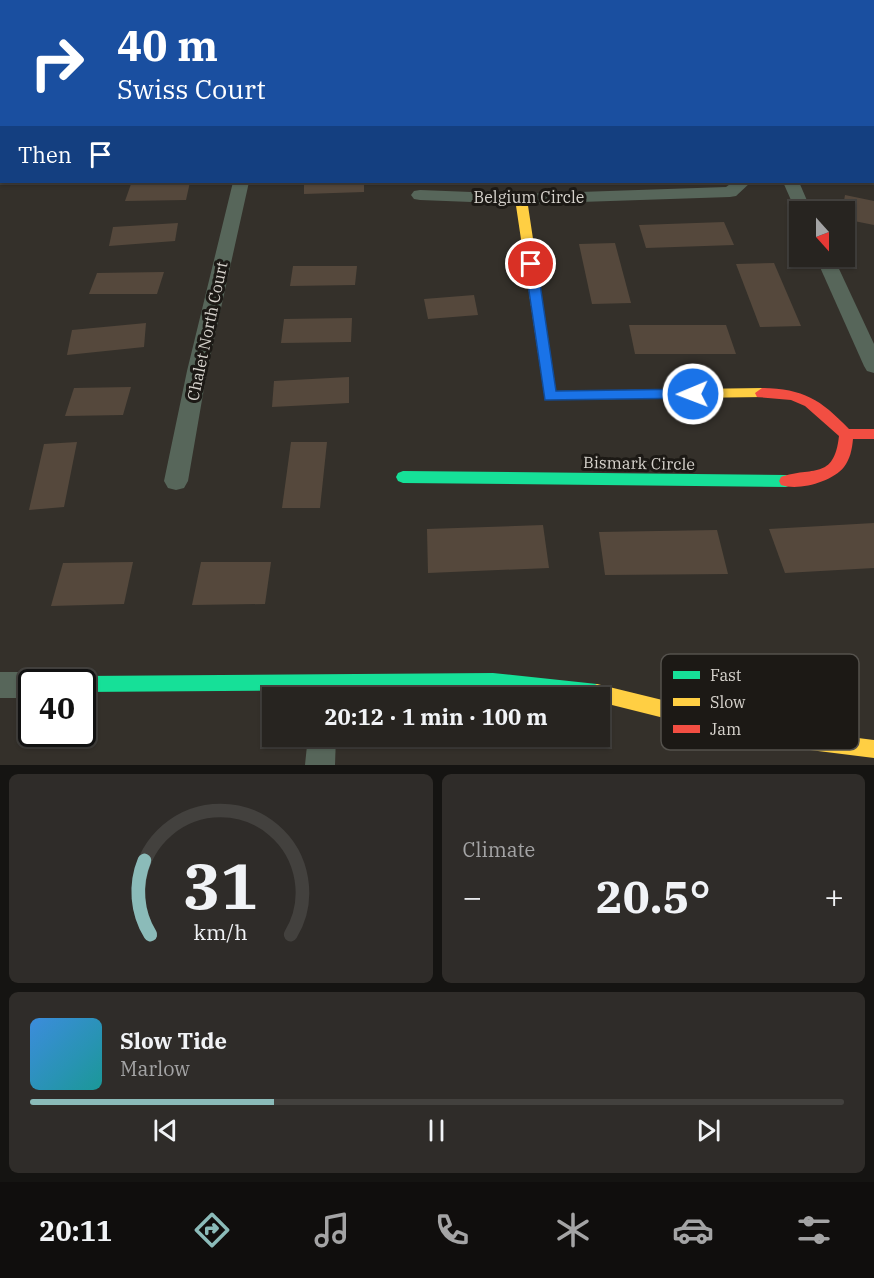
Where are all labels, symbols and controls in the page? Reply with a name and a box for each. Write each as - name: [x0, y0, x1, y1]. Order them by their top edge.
- text: 40 m: [117, 18, 218, 73]
- icon: right: [18, 24, 96, 102]
- text: Swiss Court: [117, 71, 266, 106]
- icon: arrive: [84, 138, 117, 171]
- text: Then: [18, 140, 72, 169]
- street label: Belgium Circle: [474, 187, 584, 207]
- north arrow: [789, 201, 855, 267]
- map controls: [789, 201, 855, 267]
- pin: [505, 238, 556, 289]
- icon: arrive: [514, 247, 547, 280]
- street label: Chalet North Court: [182, 259, 232, 402]
- position arrow: [661, 362, 725, 426]
- street label: Bismark Circle: [583, 452, 695, 474]
- legend: [661, 654, 859, 750]
- text: Fast: [710, 665, 742, 685]
- speed limit sign: 40: [18, 669, 96, 747]
- text: Slow: [710, 692, 746, 712]
- text: 20:12 · 1 min · 100 m: [324, 702, 548, 731]
- text: Jam: [710, 719, 741, 739]
- text: Climate: [463, 836, 535, 863]
- text: 31: [183, 845, 258, 926]
- text: 20.5°: [596, 867, 711, 925]
- text: −: [463, 875, 482, 918]
- text: +: [824, 875, 844, 918]
- text: km/h: [194, 919, 248, 947]
- text: Slow Tide: [120, 1026, 227, 1055]
- text: Marlow: [120, 1055, 190, 1082]
- icon: previous: [149, 1114, 182, 1147]
- icon: pause: [420, 1114, 453, 1147]
- icon: next: [692, 1114, 725, 1147]
- icon: directions: [191, 1209, 233, 1251]
- icon: music: [311, 1209, 353, 1251]
- icon: phone: [431, 1209, 473, 1251]
- icon: climate: [552, 1209, 594, 1251]
- icon: car: [672, 1209, 714, 1251]
- icon: filters: [793, 1209, 835, 1251]
- text: 20:11: [39, 1213, 112, 1248]

